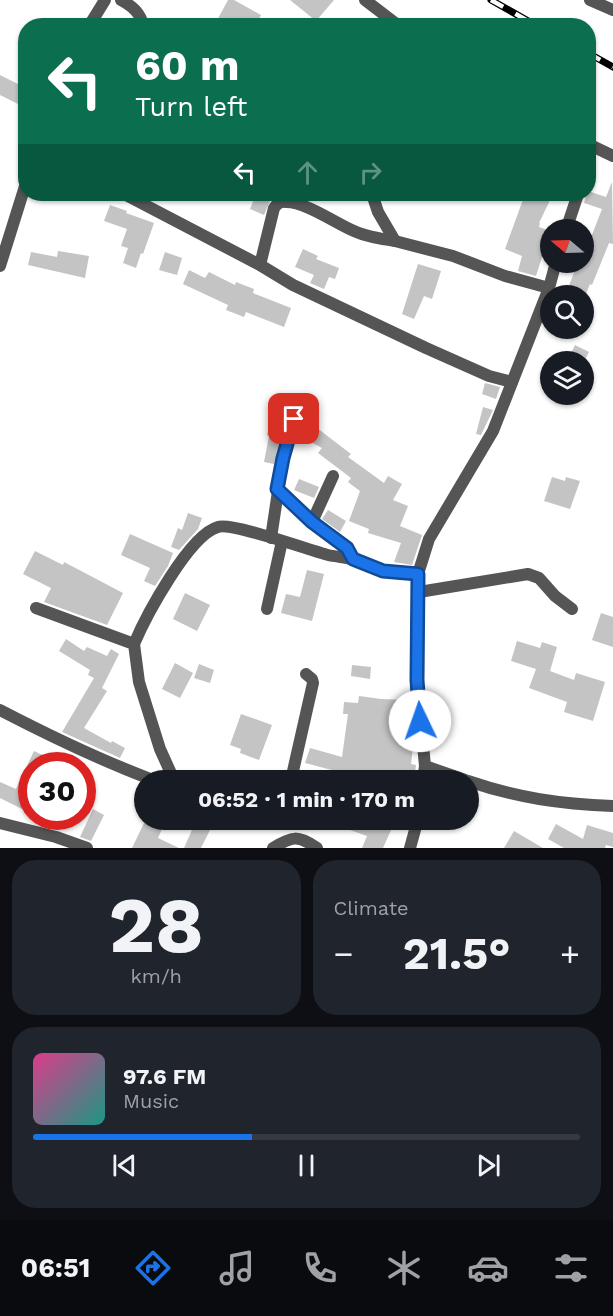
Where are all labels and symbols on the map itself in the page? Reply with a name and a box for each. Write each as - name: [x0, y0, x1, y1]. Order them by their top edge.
- north arrow: [540, 219, 594, 273]
- pin: [268, 393, 319, 444]
- position arrow: [388, 689, 452, 753]
- speed limit sign: 30: [18, 752, 96, 830]

